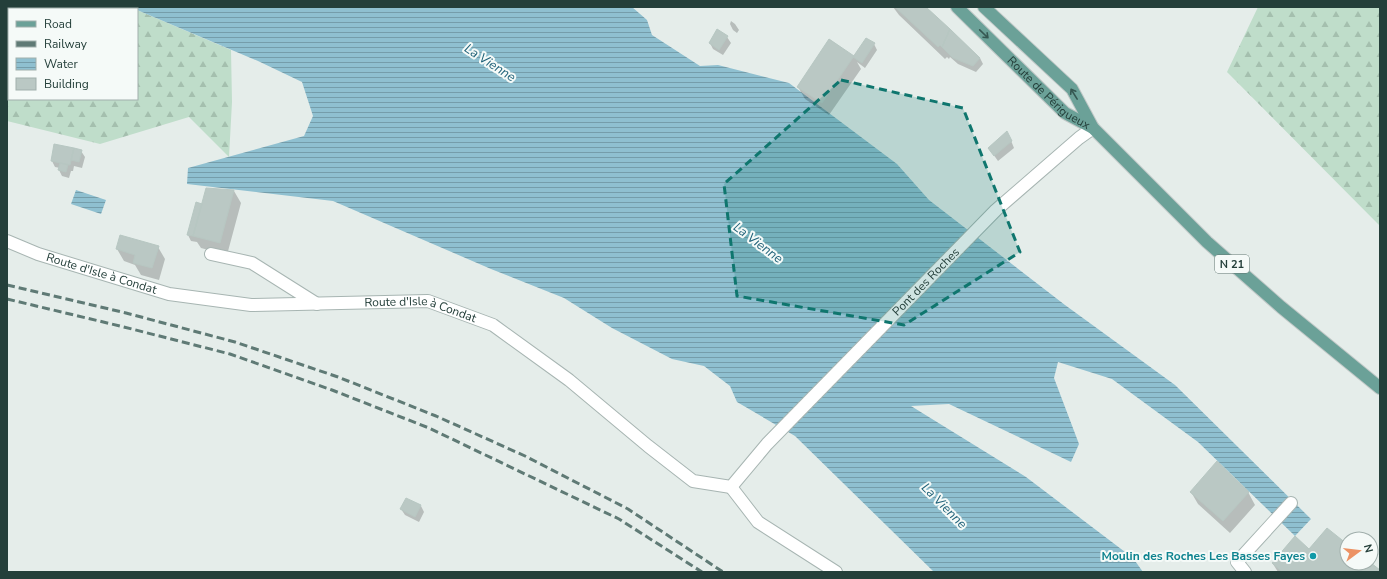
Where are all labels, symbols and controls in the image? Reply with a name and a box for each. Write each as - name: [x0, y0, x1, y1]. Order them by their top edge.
- legend: [8, 8, 138, 100]
- text: Road: [44, 16, 72, 32]
- one-way arrow: [979, 29, 989, 39]
- text: Railway: [44, 36, 88, 52]
- water label: La Vienne: [461, 40, 519, 86]
- street label: Route de Périgueux: [1004, 53, 1094, 133]
- text: Water: [44, 56, 78, 72]
- text: Building: [44, 76, 89, 92]
- one-way arrow: [1070, 89, 1078, 100]
- water label: La Vienne: [729, 218, 787, 268]
- street label: Pont des Roches: [889, 244, 963, 319]
- street label: Route d'Isle à Condat: [44, 249, 159, 298]
- road number: N 21: [1215, 255, 1249, 273]
- street label: Route d'Isle à Condat: [364, 293, 479, 326]
- water label: La Vienne: [917, 479, 971, 533]
- north arrow: [1339, 531, 1379, 571]
- text: N: [1360, 543, 1376, 554]
- place label: Moulin des Roches Les Basses Fayes: [1102, 548, 1305, 564]
- marker: Moulin des Roches Les Basses Fayes: [1308, 551, 1318, 561]

